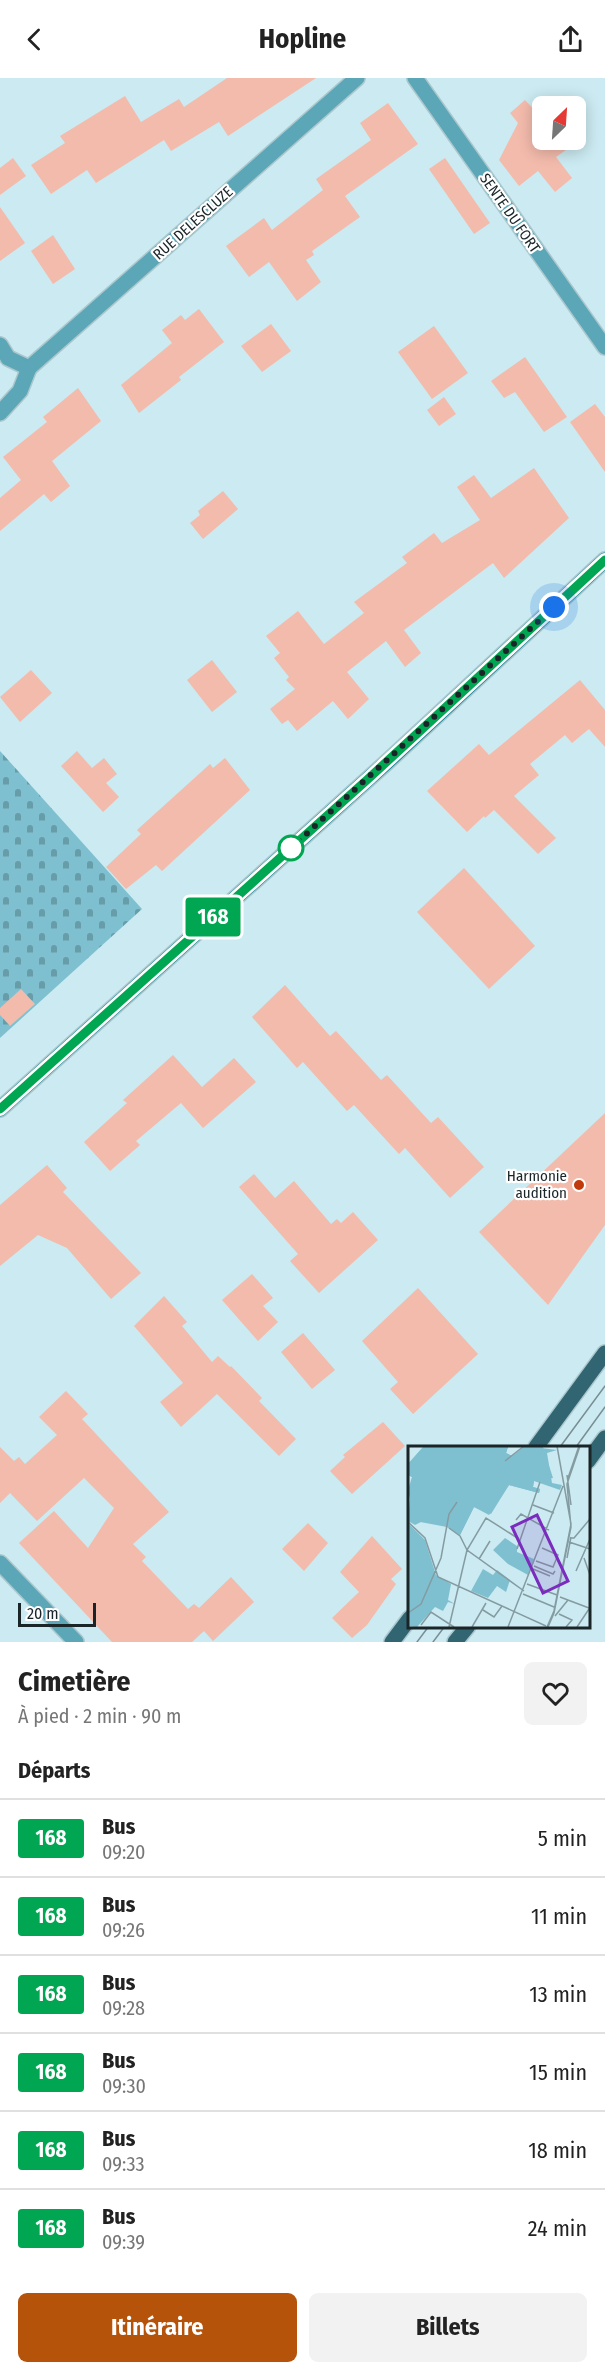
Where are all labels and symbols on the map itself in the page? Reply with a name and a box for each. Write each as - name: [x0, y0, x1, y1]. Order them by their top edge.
- north arrow: [532, 96, 586, 150]
- street label: SENTE DU FORT: [476, 170, 544, 256]
- street label: RUE DELESCLUZE: [149, 183, 237, 263]
- your location: [539, 592, 569, 622]
- unlabelled marker: [278, 835, 304, 861]
- line badge: 168: [178, 898, 248, 936]
- place label: Harmonie audition: [507, 1167, 567, 1202]
- marker: Harmonie audition: [572, 1178, 586, 1192]
- inset map: [408, 1446, 590, 1627]
- scale bar: [18, 1600, 96, 1628]

